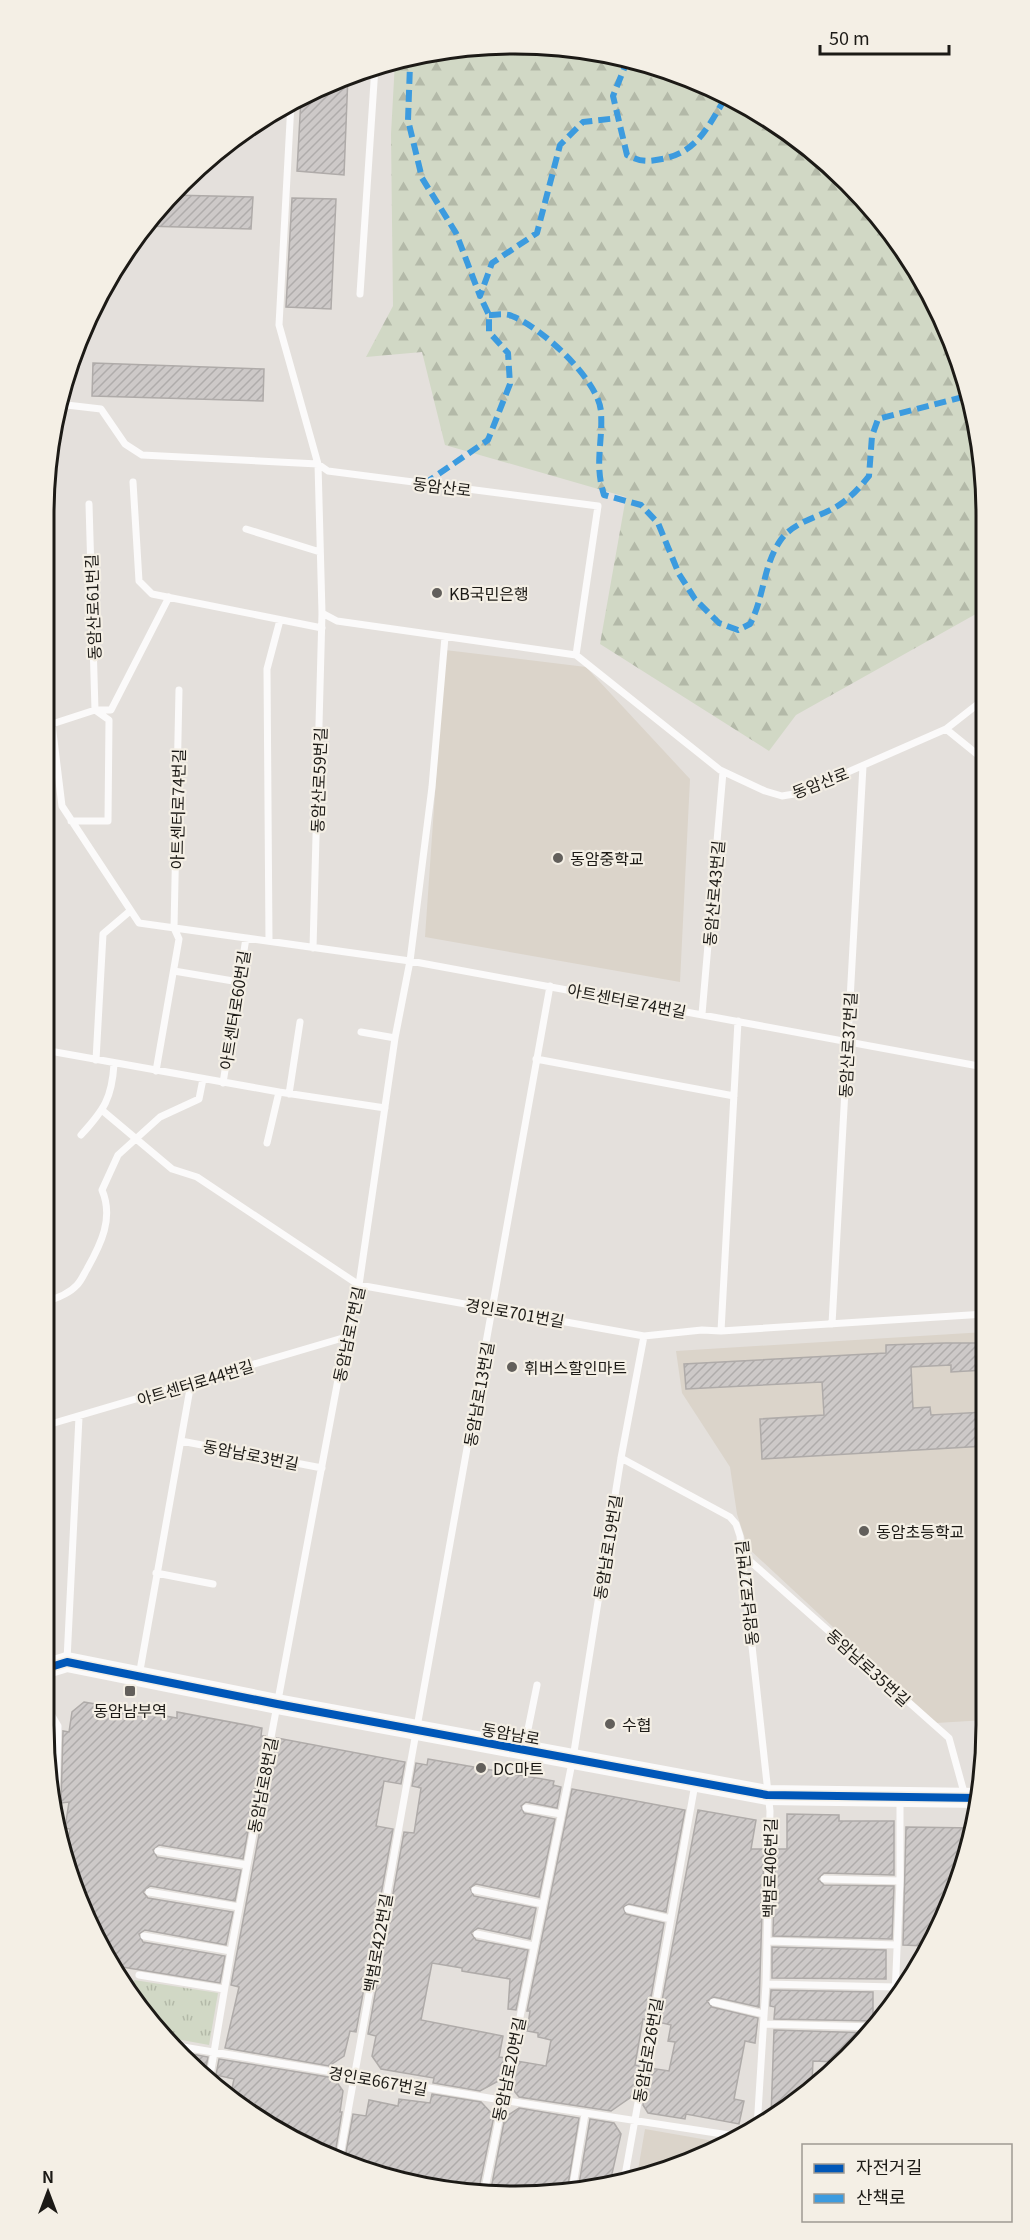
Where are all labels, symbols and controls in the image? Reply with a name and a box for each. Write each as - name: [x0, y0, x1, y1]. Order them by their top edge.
- scale bar: [820, 18, 949, 56]
- text: 50 m: [829, 24, 870, 50]
- street label: 동암산로: [411, 471, 473, 502]
- street label: 동암산로61번길: [78, 554, 106, 660]
- place label: KB국민은행: [449, 581, 529, 605]
- marker: KB국민은행: [430, 586, 444, 600]
- street label: 동암산로59번길: [304, 727, 332, 833]
- street label: 아트센터로74번길: [164, 748, 190, 870]
- street label: 동암산로: [788, 760, 852, 804]
- street label: 동암산로43번길: [696, 839, 730, 947]
- place label: 동암중학교: [570, 846, 644, 870]
- marker: 동암중학교: [551, 851, 565, 865]
- street label: 아트센터로60번길: [213, 948, 255, 1072]
- street label: 아트센터로74번길: [565, 977, 689, 1023]
- street label: 동암산로37번길: [832, 991, 862, 1099]
- street label: 동암남로7번길: [326, 1284, 370, 1384]
- street label: 경인로701번길: [464, 1291, 566, 1333]
- street label: 동암남로13번길: [457, 1340, 499, 1448]
- street label: 아트센터로44번길: [134, 1353, 256, 1411]
- place label: 휘버스할인마트: [524, 1355, 627, 1379]
- marker: 휘버스할인마트: [505, 1360, 519, 1374]
- street label: 동암남로3번길: [201, 1433, 301, 1475]
- street label: 동암남로19번길: [587, 1493, 627, 1601]
- place label: 동암초등학교: [876, 1519, 964, 1543]
- marker: 동암초등학교: [857, 1524, 871, 1538]
- street label: 동암남로27번길: [729, 1539, 763, 1647]
- street label: 동암남로35번길: [822, 1623, 916, 1711]
- marker: 동암남부역: [123, 1684, 137, 1698]
- place label: 동암남부역: [93, 1698, 167, 1722]
- place label: 수협: [622, 1712, 651, 1736]
- street label: 동암남로: [480, 1716, 542, 1750]
- marker: 수협: [603, 1717, 617, 1731]
- street label: 동암남로8번길: [241, 1735, 283, 1835]
- place label: DC마트: [493, 1756, 544, 1780]
- marker: DC마트: [474, 1761, 488, 1775]
- street label: 백범로406번길: [756, 1818, 782, 1918]
- street label: 백범로422번길: [356, 1892, 398, 1994]
- street label: 동암남로26번길: [626, 1996, 668, 2104]
- street label: 동암남로20번길: [485, 2015, 531, 2123]
- street label: 경인로667번길: [327, 2059, 429, 2101]
- legend: [802, 2144, 1012, 2222]
- text: 자전거길: [856, 2153, 922, 2179]
- north arrow: [18, 2162, 78, 2222]
- text: N: [42, 2164, 54, 2188]
- text: 산책로: [856, 2183, 906, 2209]

